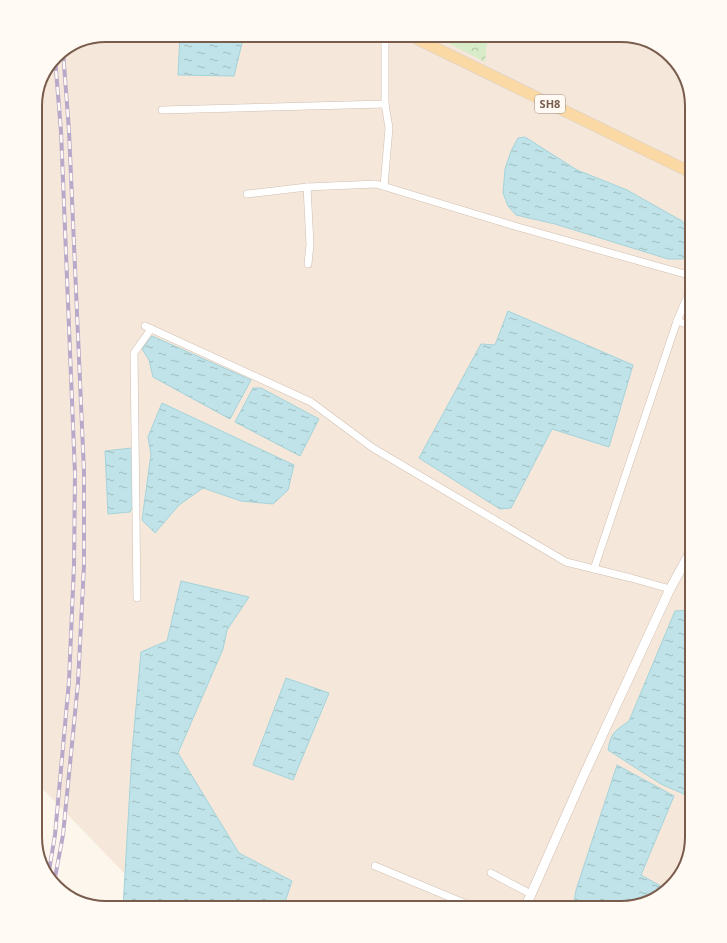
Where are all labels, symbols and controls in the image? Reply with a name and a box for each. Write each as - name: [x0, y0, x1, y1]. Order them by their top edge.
- road number: SH8: [535, 95, 565, 113]

